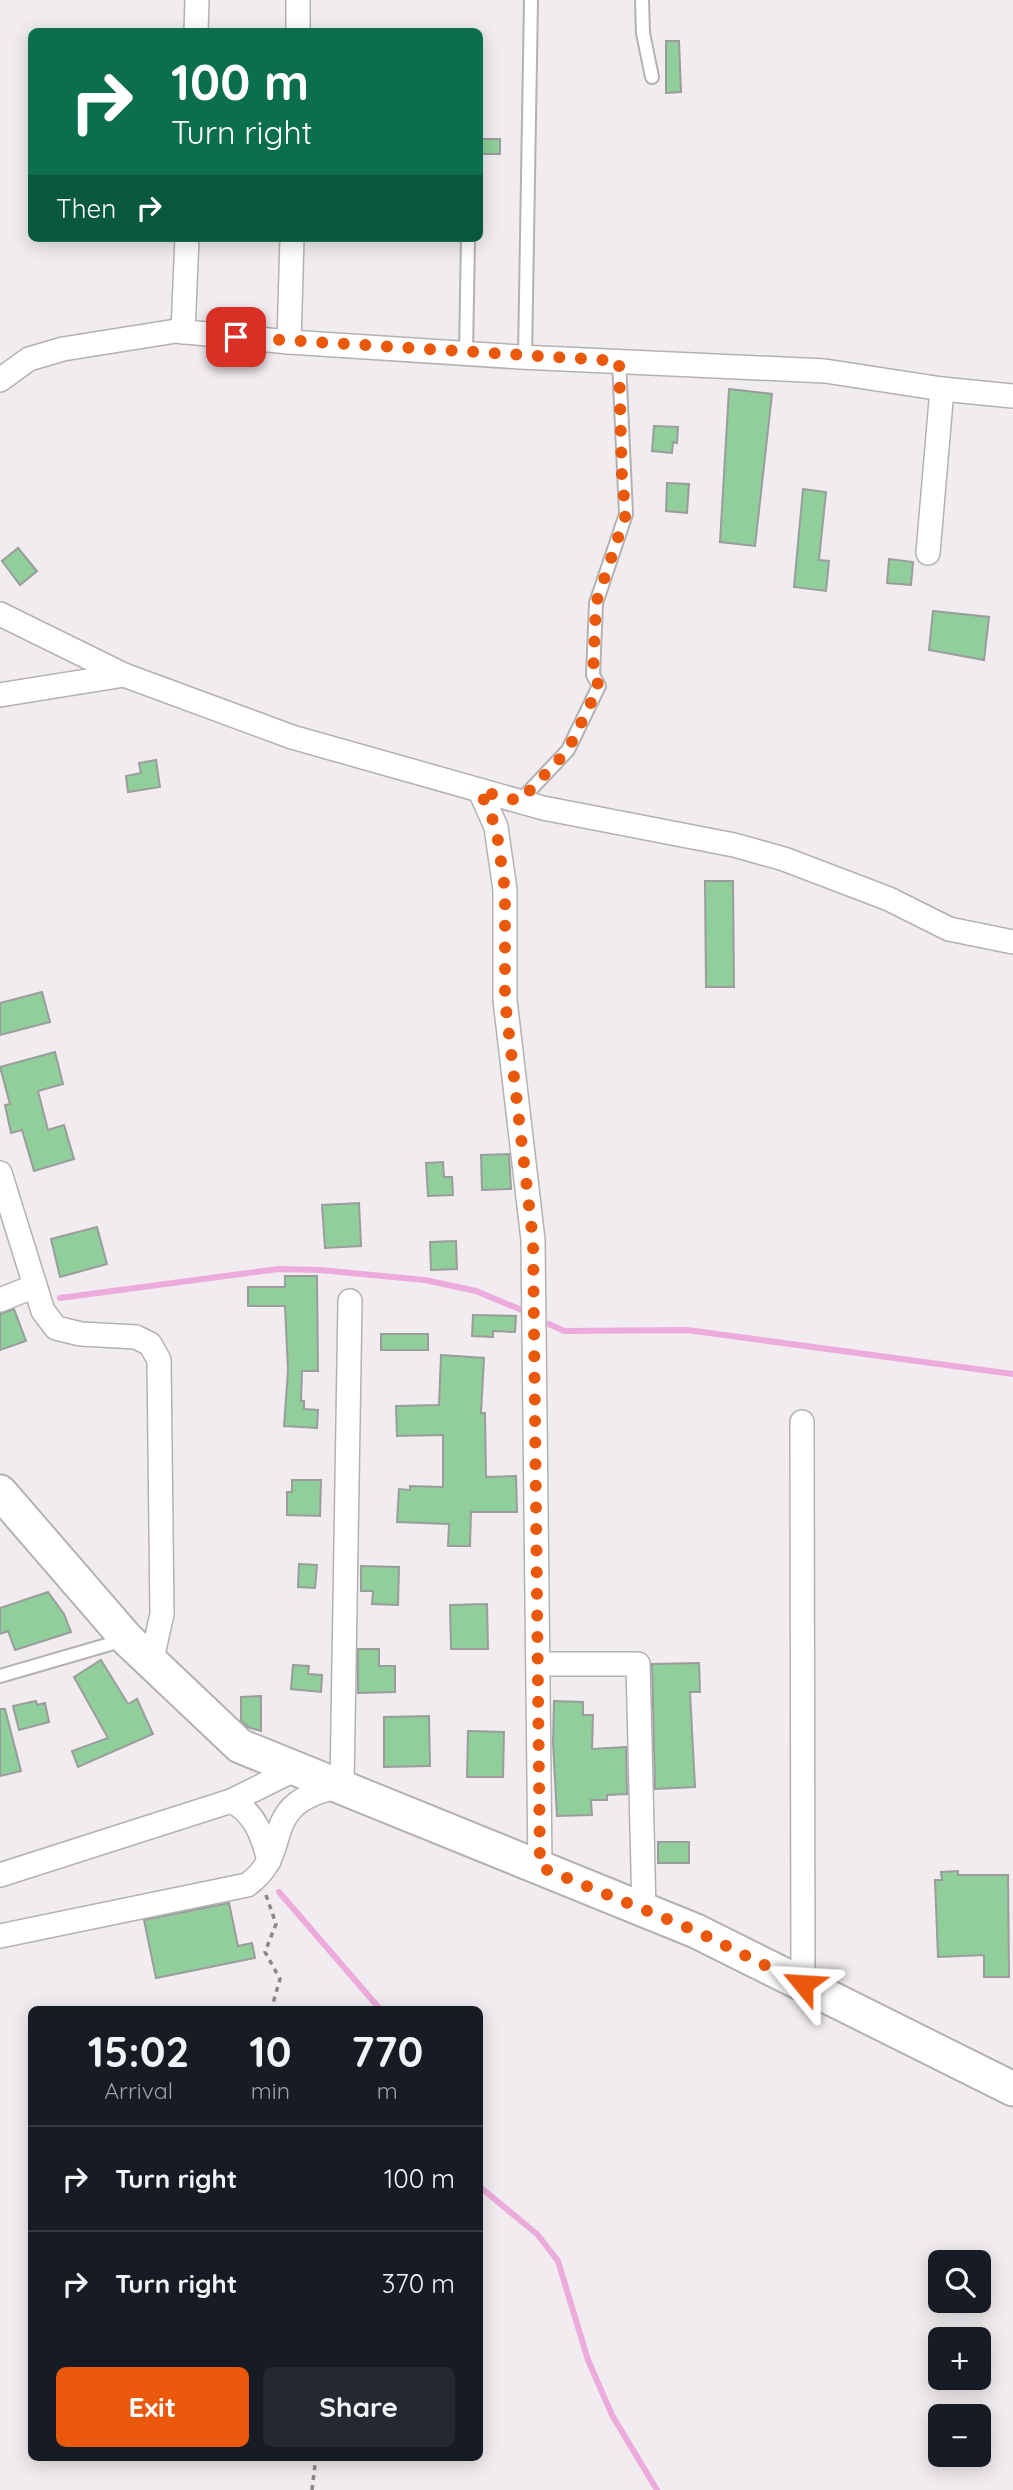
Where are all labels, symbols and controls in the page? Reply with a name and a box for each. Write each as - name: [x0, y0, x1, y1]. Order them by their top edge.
- text: 100 m: [171, 51, 309, 112]
- icon: right: [56, 56, 147, 147]
- text: Turn right: [171, 112, 312, 152]
- icon: right: [130, 189, 168, 227]
- text: Then: [56, 192, 116, 225]
- pin: [206, 307, 266, 367]
- icon: arrive: [217, 318, 255, 356]
- position arrow: [766, 1947, 840, 2021]
- text: 15:02: [88, 2025, 190, 2078]
- text: 10: [249, 2025, 291, 2078]
- text: 770: [351, 2025, 423, 2078]
- text: Arrival: [104, 2076, 173, 2105]
- text: min: [251, 2076, 290, 2105]
- text: m: [377, 2076, 398, 2105]
- icon: right: [56, 2160, 94, 2198]
- text: Turn right: [115, 2162, 237, 2195]
- text: 100 m: [384, 2162, 455, 2195]
- map controls: [928, 2250, 991, 2467]
- button: search: [928, 2250, 991, 2313]
- icon: right: [56, 2265, 94, 2303]
- text: Turn right: [115, 2267, 237, 2300]
- text: 370 m: [382, 2267, 455, 2300]
- button: +: [928, 2327, 991, 2390]
- button: Exit: [56, 2367, 249, 2447]
- button: Share: [263, 2367, 455, 2447]
- button: −: [928, 2404, 991, 2467]

